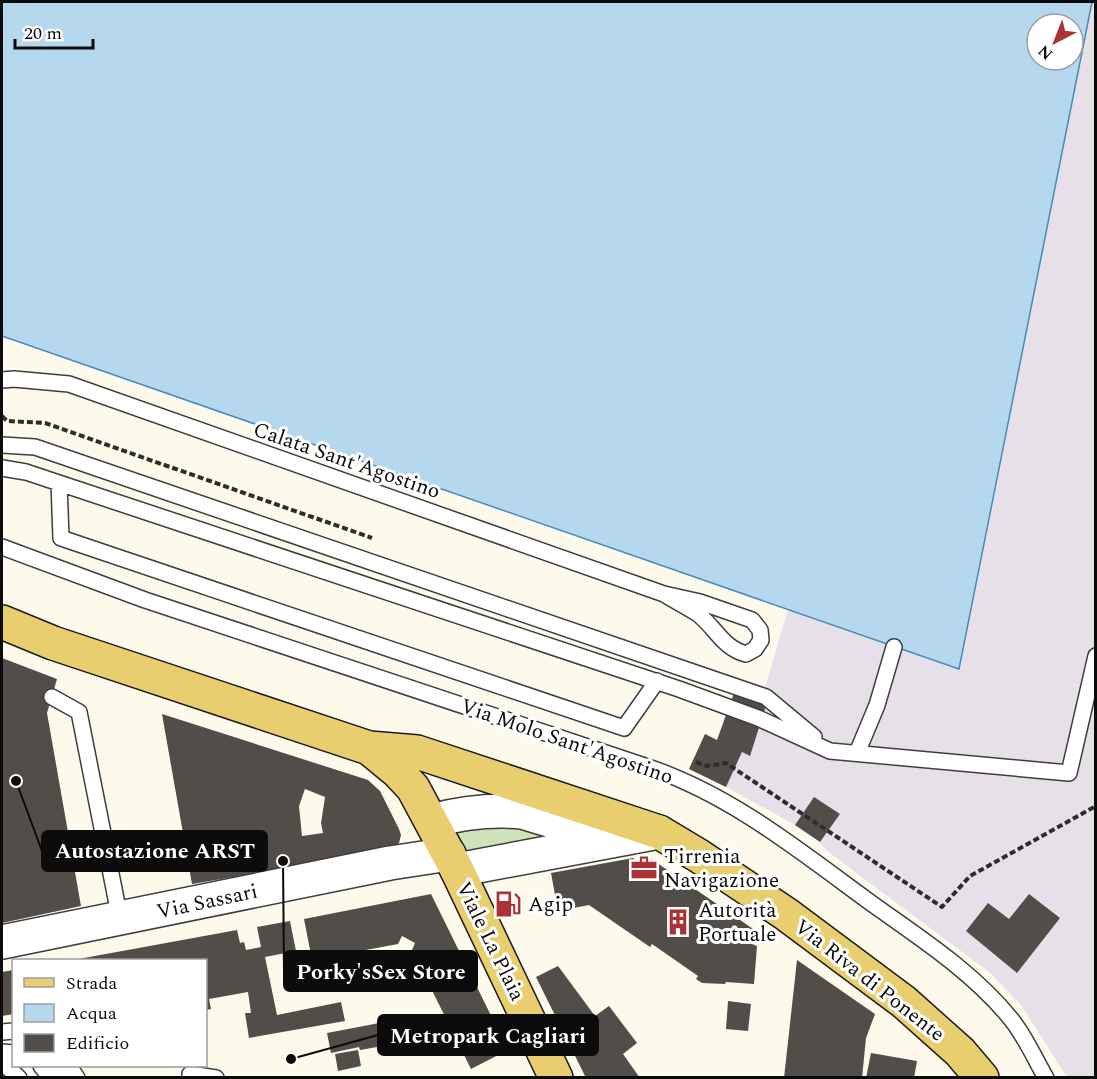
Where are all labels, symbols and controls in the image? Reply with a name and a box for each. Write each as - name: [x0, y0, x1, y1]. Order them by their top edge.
- scale bar: [15, 12, 93, 50]
- north arrow: [1025, 12, 1085, 72]
- text: 20 m: [24, 20, 62, 47]
- text: N: [1033, 39, 1059, 66]
- street label: Calata Sant'Agostino: [249, 414, 445, 508]
- street label: Via Molo Sant'Agostino: [456, 691, 677, 793]
- callout: Autostazione ARST: [42, 831, 267, 871]
- text: Autostazione ARST: [55, 835, 255, 868]
- place label: Tirrenia Navigazione: [664, 841, 779, 897]
- office icon: Tirrenia Navigazione: [629, 853, 659, 883]
- street label: Via Sassari: [154, 876, 261, 928]
- street label: Viale La Plaia: [447, 876, 533, 1007]
- fuel station icon: Agip: [493, 889, 523, 919]
- place label: Agip: [528, 889, 573, 921]
- place label: Autorità Portuale: [698, 895, 777, 951]
- building icon: Autorità Portuale: [663, 907, 693, 937]
- street label: Via Riva di Ponente: [787, 912, 952, 1050]
- callout: Porky'sSex Store: [284, 951, 477, 991]
- text: Porky'sSex Store: [296, 956, 466, 989]
- legend: [12, 959, 207, 1067]
- text: Strada: [66, 970, 117, 997]
- text: Acqua: [66, 1000, 117, 1027]
- callout: Metropark Cagliari: [378, 1015, 598, 1055]
- text: Metropark Cagliari: [390, 1020, 586, 1053]
- text: Edificio: [66, 1030, 129, 1057]

